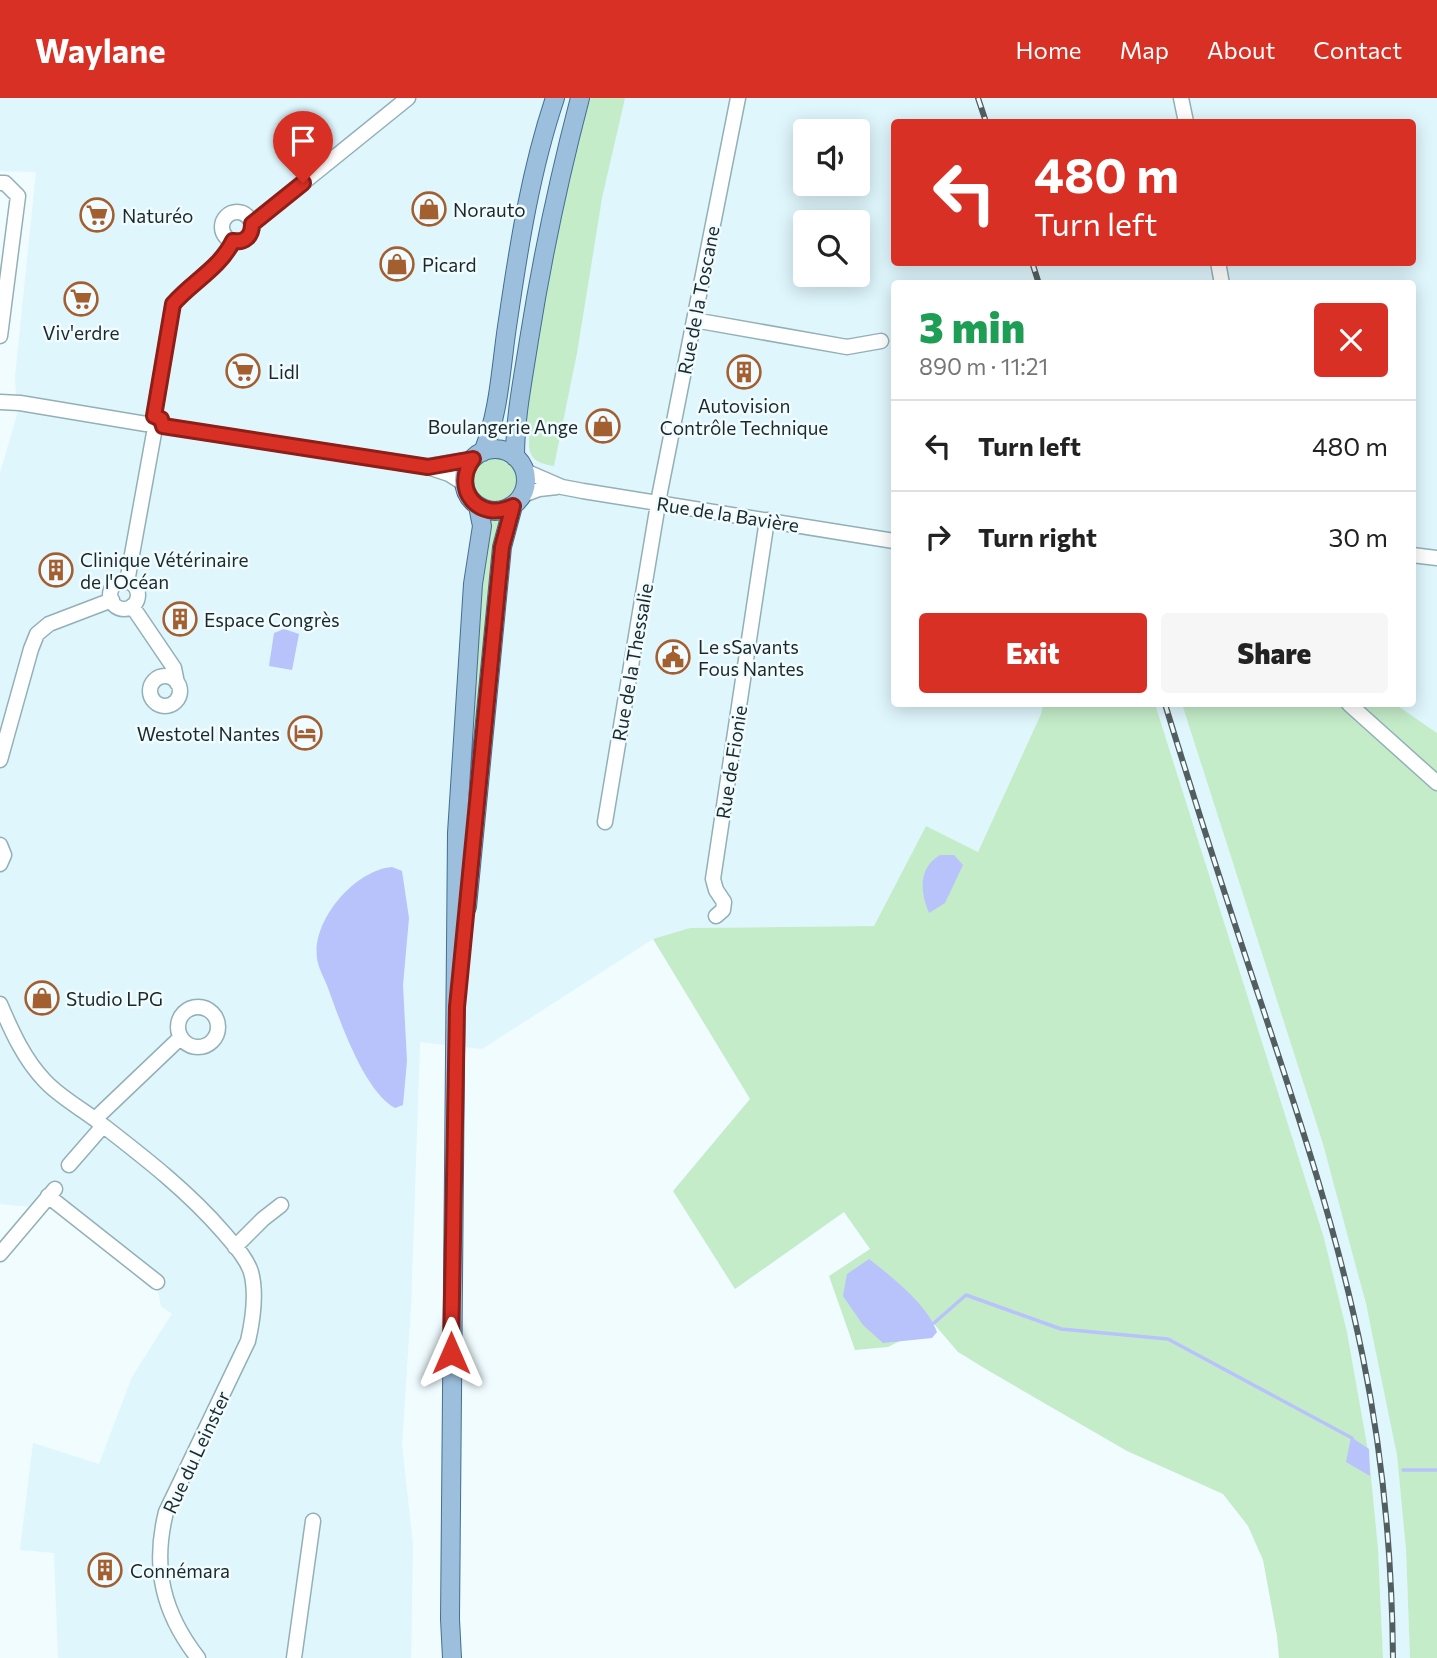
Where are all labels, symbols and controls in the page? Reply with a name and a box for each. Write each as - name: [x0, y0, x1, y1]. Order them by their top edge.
- text: Waylane: [35, 29, 166, 70]
- text: Home: [1016, 35, 1082, 64]
- text: Map: [1120, 35, 1169, 64]
- text: About: [1207, 35, 1275, 64]
- text: Contact: [1313, 35, 1402, 64]
- pin: [273, 111, 333, 183]
- map controls: [793, 119, 870, 287]
- button: sound: [793, 119, 870, 196]
- icon: arrive: [284, 122, 322, 160]
- text: 480 m: [1034, 143, 1179, 203]
- icon: left: [919, 147, 1010, 238]
- shop icon: Norauto: [410, 190, 448, 228]
- supermarket icon: Naturéo: [78, 196, 116, 234]
- place label: Norauto: [453, 198, 526, 221]
- text: Turn left: [1034, 203, 1158, 243]
- place label: Naturéo: [122, 204, 193, 227]
- button: search: [793, 210, 870, 287]
- street label: Rue de la Toscane: [672, 224, 724, 376]
- shop icon: Picard: [378, 245, 416, 283]
- place label: Picard: [422, 253, 476, 276]
- supermarket icon: Viv'erdre: [62, 280, 100, 318]
- text: 3 min: [919, 300, 1025, 352]
- button: close: [1314, 303, 1388, 377]
- place label: Viv'erdre: [42, 321, 120, 344]
- supermarket icon: Lidl: [224, 352, 262, 390]
- text: 890 m · 11:21: [919, 352, 1048, 380]
- building icon: Autovision Contrôle Technique: [725, 353, 763, 391]
- place label: Lidl: [268, 360, 300, 383]
- place label: Autovision Contrôle Technique: [660, 394, 828, 439]
- shop icon: Boulangerie Ange: [584, 407, 622, 445]
- place label: Boulangerie Ange: [428, 415, 578, 438]
- icon: left: [919, 427, 957, 465]
- text: Turn left: [978, 430, 1081, 461]
- text: 480 m: [1312, 430, 1388, 461]
- street label: Rue de la Bavière: [655, 491, 801, 537]
- icon: right: [919, 518, 957, 556]
- text: Turn right: [978, 521, 1097, 552]
- text: 30 m: [1329, 521, 1388, 552]
- place label: Clinique Vétérinaire de l'Océan: [80, 548, 249, 593]
- building icon: Clinique Vétérinaire de l'Océan: [37, 551, 75, 589]
- street label: Rue de la Thessalie: [607, 581, 657, 743]
- building icon: Espace Congrès: [161, 600, 199, 638]
- place label: Espace Congrès: [204, 608, 340, 631]
- button: Exit: [919, 613, 1147, 693]
- button: Share: [1161, 613, 1388, 693]
- place label: Le sSavants Fous Nantes: [698, 635, 804, 680]
- public building icon: Le sSavants Fous Nantes: [654, 638, 692, 676]
- street label: Rue de Fionie: [711, 704, 751, 820]
- hotel icon: Westotel Nantes: [286, 714, 324, 752]
- place label: Westotel Nantes: [137, 722, 280, 745]
- shop icon: Studio LPG: [23, 979, 61, 1017]
- place label: Studio LPG: [66, 987, 163, 1010]
- position arrow: [414, 1316, 488, 1390]
- street label: Rue du Leinster: [158, 1387, 235, 1517]
- building icon: Connémara: [86, 1551, 124, 1589]
- place label: Connémara: [130, 1559, 230, 1582]

